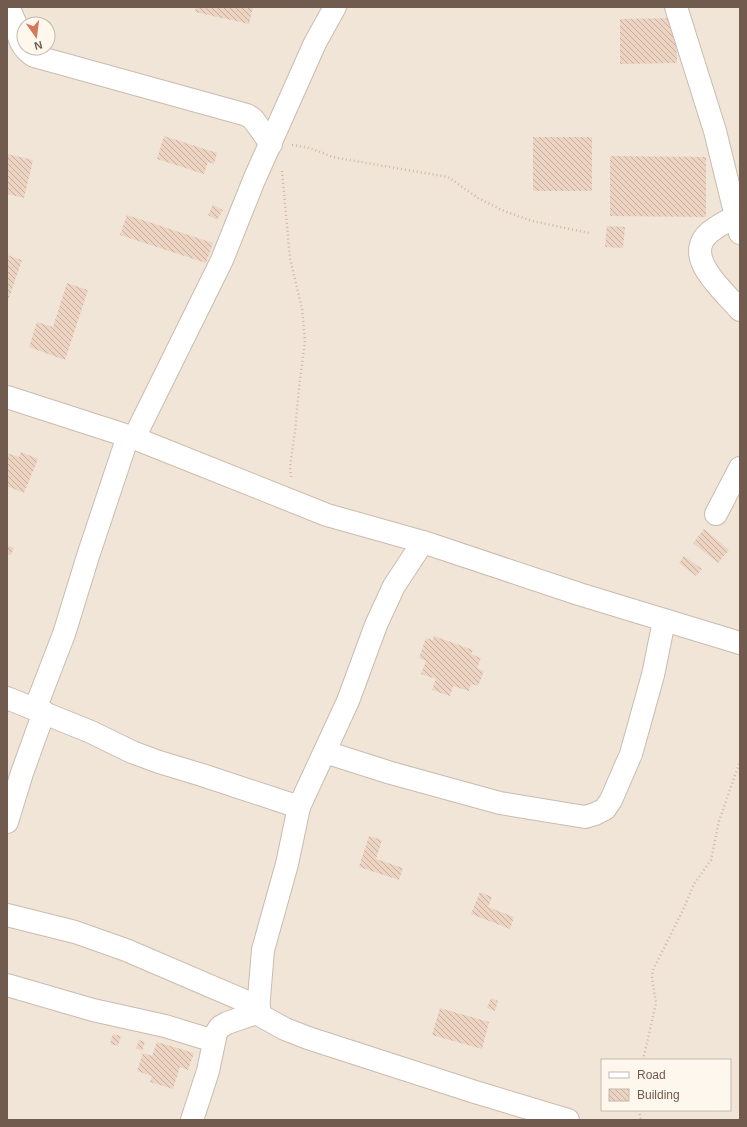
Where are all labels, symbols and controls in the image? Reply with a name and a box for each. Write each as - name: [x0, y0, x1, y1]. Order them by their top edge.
- north arrow: [16, 16, 56, 56]
- text: N: [33, 39, 44, 52]
- legend: [601, 1059, 731, 1111]
- text: Road: [637, 1068, 666, 1082]
- text: Building: [637, 1088, 680, 1102]

